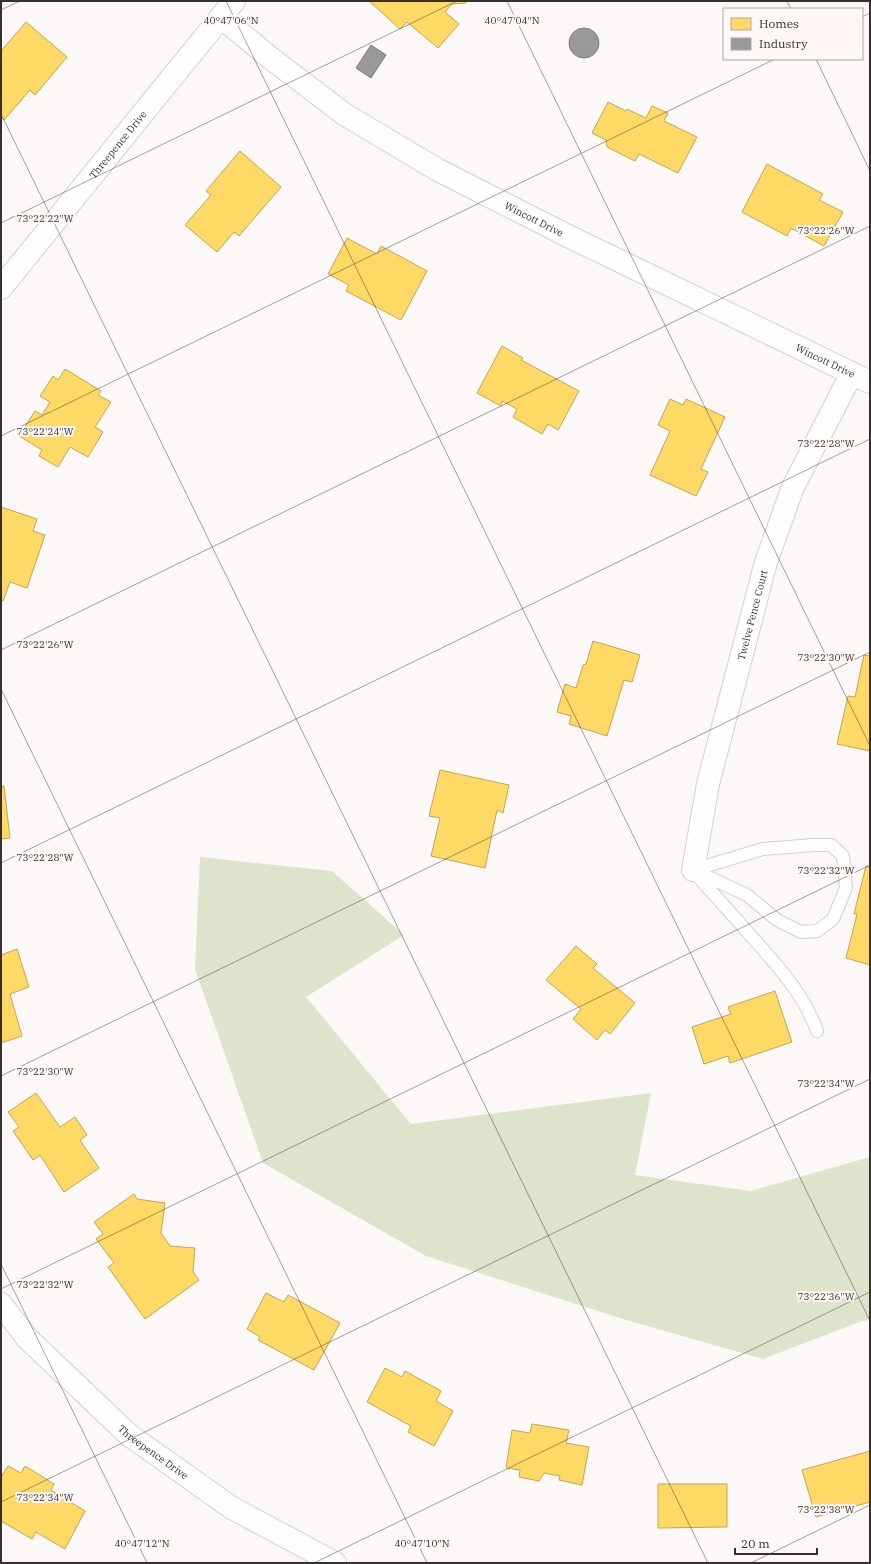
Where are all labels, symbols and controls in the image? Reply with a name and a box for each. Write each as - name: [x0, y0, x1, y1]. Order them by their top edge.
- legend: [723, 8, 863, 60]
- text: 40°47'06"N: [204, 14, 259, 27]
- text: 40°47'04"N: [485, 14, 540, 27]
- text: Homes: [759, 16, 799, 31]
- text: Industry: [759, 36, 808, 51]
- street label: Threepence Drive: [86, 108, 149, 181]
- street label: Wincott Drive: [503, 198, 566, 239]
- text: 73°22'22"W: [16, 212, 74, 225]
- text: 73°22'26"W: [797, 224, 855, 237]
- street label: Wincott Drive: [794, 341, 857, 380]
- text: 73°22'24"W: [16, 425, 74, 438]
- text: 73°22'28"W: [797, 437, 855, 450]
- street label: Twelve Pence Court: [734, 568, 770, 661]
- text: 73°22'26"W: [16, 638, 74, 651]
- text: 73°22'30"W: [797, 651, 855, 664]
- text: 73°22'28"W: [16, 851, 74, 864]
- text: 73°22'32"W: [797, 864, 855, 877]
- text: 73°22'30"W: [16, 1065, 74, 1078]
- text: 73°22'34"W: [797, 1077, 855, 1090]
- text: 73°22'32"W: [16, 1278, 74, 1291]
- text: 73°22'36"W: [797, 1290, 855, 1303]
- street label: Threepence Drive: [115, 1422, 191, 1482]
- text: 73°22'34"W: [16, 1491, 74, 1504]
- text: 73°22'38"W: [797, 1503, 855, 1516]
- scale bar: [735, 1530, 817, 1556]
- text: 20 m: [741, 1536, 770, 1551]
- text: 40°47'12"N: [115, 1537, 170, 1550]
- text: 40°47'10"N: [395, 1537, 450, 1550]

